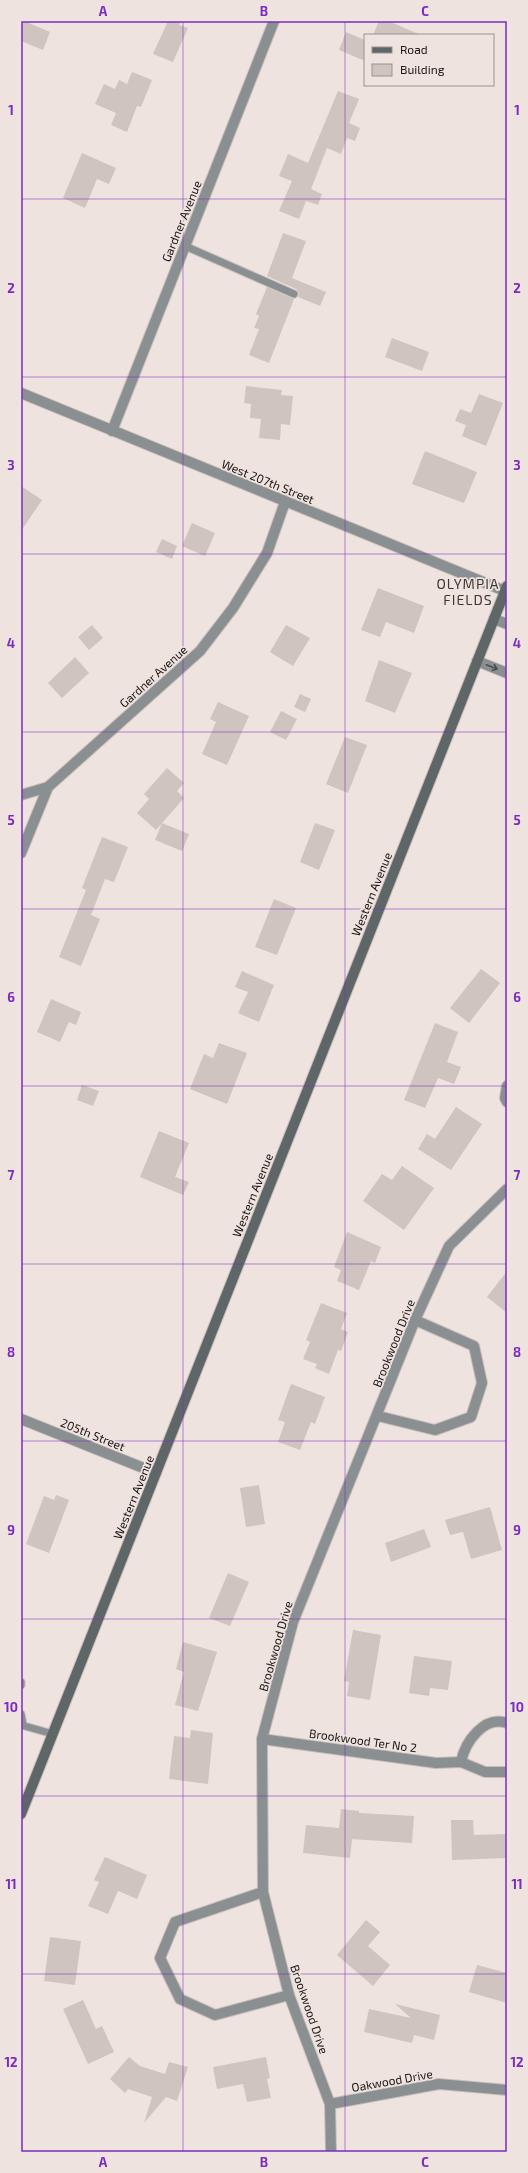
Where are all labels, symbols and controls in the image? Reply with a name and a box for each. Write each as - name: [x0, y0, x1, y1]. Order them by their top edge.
- text: A: [99, 3, 108, 19]
- text: B: [260, 3, 268, 19]
- text: C: [421, 3, 429, 19]
- legend: [364, 34, 494, 86]
- text: Road: [400, 42, 428, 56]
- text: Building: [400, 62, 445, 76]
- text: 1: [8, 102, 14, 118]
- text: 1: [514, 102, 520, 118]
- street label: Gardner Avenue: [158, 178, 204, 264]
- text: 2: [7, 280, 15, 296]
- text: 2: [513, 280, 521, 296]
- street label: West 207th Street: [220, 456, 317, 506]
- text: 3: [7, 457, 15, 473]
- text: 3: [513, 457, 521, 473]
- district label: OLYMPIA FIELDS: [436, 575, 500, 608]
- text: 4: [7, 635, 15, 651]
- text: 4: [513, 635, 521, 651]
- street label: Gardner Avenue: [116, 642, 190, 710]
- one-way arrow: [486, 664, 498, 672]
- text: 5: [7, 812, 15, 828]
- text: 5: [513, 812, 521, 828]
- street label: Western Avenue: [348, 850, 394, 938]
- text: 6: [7, 989, 15, 1005]
- text: 6: [513, 989, 521, 1005]
- street label: Western Avenue: [229, 1151, 275, 1239]
- text: 7: [8, 1167, 15, 1183]
- text: 7: [514, 1167, 521, 1183]
- street label: Brookwood Drive: [369, 1297, 417, 1389]
- text: 8: [7, 1344, 15, 1360]
- text: 8: [513, 1344, 521, 1360]
- street label: 205th Street: [59, 1415, 128, 1453]
- street label: Western Avenue: [110, 1453, 156, 1541]
- text: 9: [7, 1522, 15, 1538]
- text: 9: [513, 1522, 521, 1538]
- street label: Brookwood Drive: [255, 1599, 295, 1693]
- text: 10: [4, 1699, 18, 1715]
- text: 10: [510, 1699, 524, 1715]
- street label: Brookwood Ter No 2: [308, 1726, 418, 1755]
- text: 11: [5, 1876, 17, 1892]
- text: 11: [511, 1876, 523, 1892]
- street label: Brookwood Drive: [288, 1963, 332, 2055]
- text: 12: [4, 2054, 18, 2070]
- text: 12: [510, 2054, 524, 2070]
- street label: Oakwood Drive: [350, 2066, 434, 2094]
- text: A: [99, 2154, 108, 2170]
- text: B: [260, 2154, 268, 2170]
- text: C: [421, 2154, 429, 2170]

